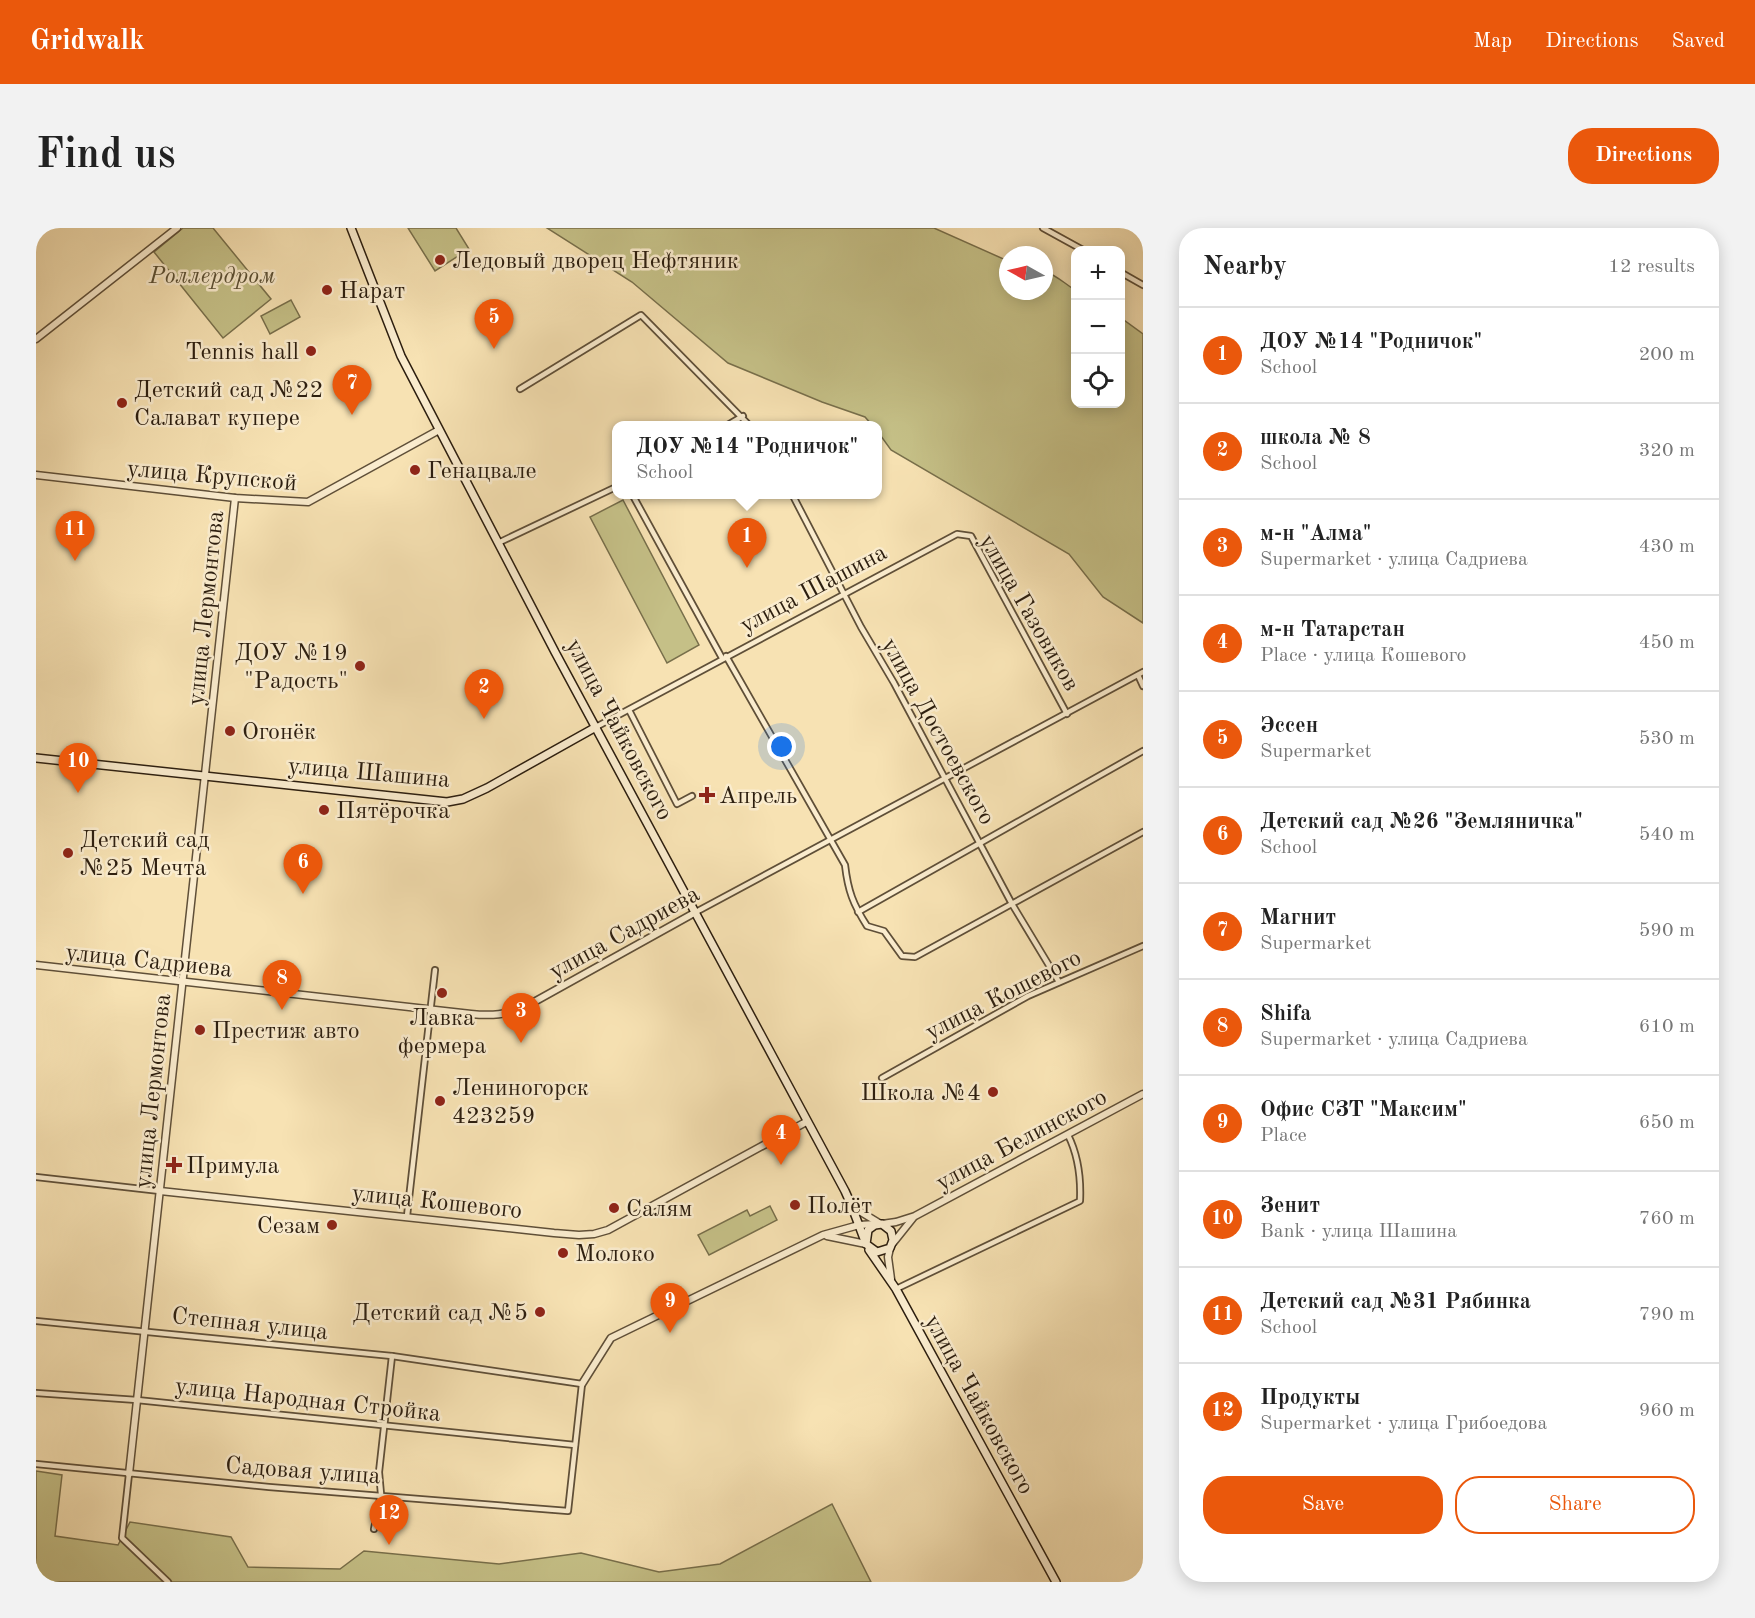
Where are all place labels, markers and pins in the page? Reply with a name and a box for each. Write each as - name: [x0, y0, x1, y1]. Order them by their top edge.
- place label: Ледовый дворец Нефтяник: [452, 250, 739, 274]
- marker: Ледовый дворец Нефтяник: [433, 253, 447, 267]
- place label: Нарат: [339, 280, 405, 304]
- marker: Нарат: [320, 283, 334, 297]
- pin: 5: [474, 300, 514, 349]
- place label: Tennis hall: [185, 341, 299, 365]
- marker: Tennis hall: [304, 344, 318, 358]
- pin: 7: [332, 366, 372, 415]
- place label: Детский сад №22 Салават купере: [134, 379, 323, 431]
- marker: Детский сад №22 Салават купере: [115, 396, 129, 410]
- place label: Генацвале: [427, 460, 537, 484]
- marker: Генацвале: [408, 463, 422, 477]
- pin: 11: [56, 512, 94, 561]
- pin: 1: [728, 518, 766, 568]
- place label: ДОУ №19 "Радость": [235, 642, 348, 694]
- marker: ДОУ №19 "Радость": [353, 659, 367, 673]
- pin: 2: [464, 670, 504, 719]
- place label: Огонёк: [242, 721, 316, 745]
- marker: Огонёк: [223, 724, 237, 738]
- pin: 10: [58, 744, 98, 793]
- place label: Апрель: [719, 785, 797, 809]
- marker: Апрель: [700, 788, 714, 802]
- place label: Пятёрочка: [336, 800, 450, 824]
- marker: Пятёрочка: [317, 803, 331, 817]
- place label: Детский сад №25 Мечта: [80, 829, 210, 881]
- pin: 6: [284, 844, 322, 894]
- marker: Детский сад №25 Мечта: [61, 846, 75, 860]
- pin: 8: [262, 960, 302, 1010]
- marker: Лавка фермера: [435, 986, 449, 1000]
- pin: 3: [502, 994, 540, 1043]
- place label: Лавка фермера: [398, 1007, 486, 1059]
- place label: Престиж авто: [212, 1020, 360, 1044]
- marker: Престиж авто: [193, 1023, 207, 1037]
- place label: Лениногорск 423259: [452, 1077, 589, 1129]
- place label: Школа №4: [860, 1082, 981, 1106]
- marker: Школа №4: [986, 1085, 1000, 1099]
- marker: Лениногорск 423259: [433, 1094, 447, 1108]
- pin: 4: [762, 1116, 800, 1165]
- place label: Примула: [186, 1155, 280, 1179]
- marker: Примула: [167, 1158, 181, 1172]
- place label: Полёт: [807, 1195, 872, 1219]
- place label: Салям: [626, 1198, 692, 1222]
- marker: Полёт: [788, 1198, 802, 1212]
- marker: Салям: [607, 1201, 621, 1215]
- place label: Сезам: [257, 1215, 320, 1239]
- marker: Сезам: [325, 1218, 339, 1232]
- place label: Молоко: [575, 1243, 655, 1267]
- marker: Молоко: [556, 1246, 570, 1260]
- pin: 9: [650, 1284, 690, 1333]
- place label: Детский сад №5: [352, 1302, 528, 1326]
- marker: Детский сад №5: [533, 1305, 547, 1319]
- pin: 12: [370, 1496, 408, 1545]

